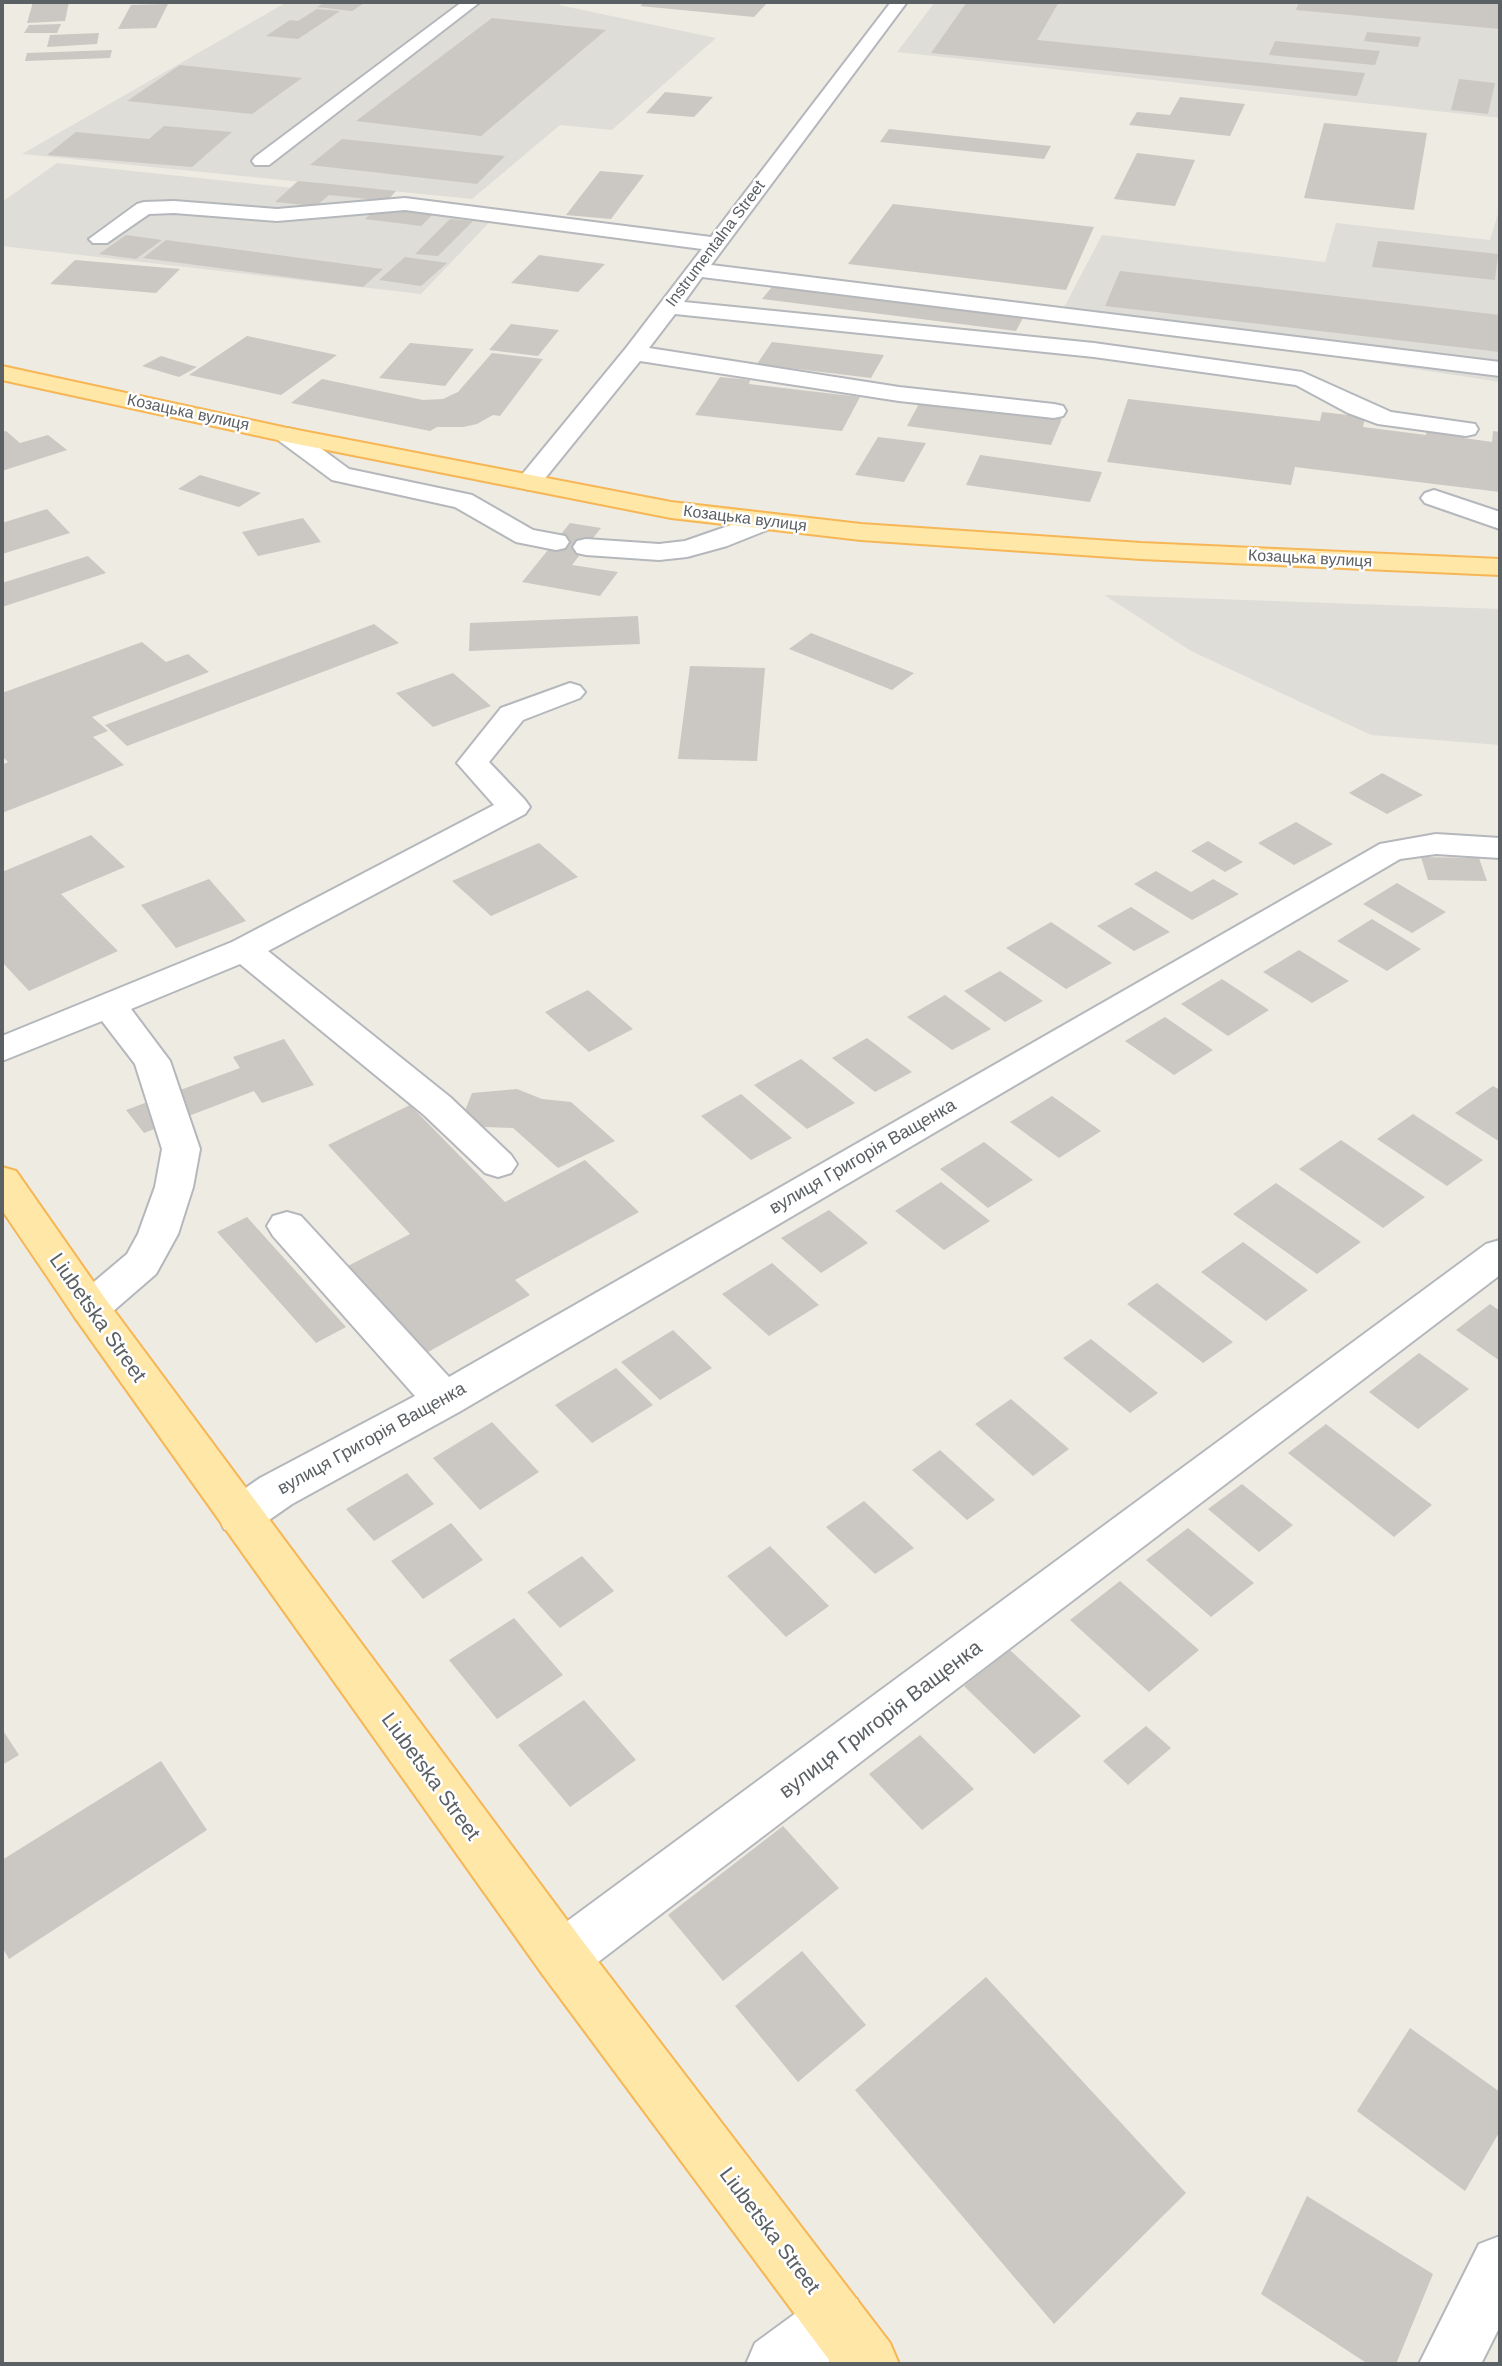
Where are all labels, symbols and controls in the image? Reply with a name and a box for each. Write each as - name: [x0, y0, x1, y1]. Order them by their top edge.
- street label: Instrumentalna Street: [662, 177, 770, 311]
- street label: Козацька вулиця: [125, 391, 251, 435]
- street label: Козацька вулиця: [682, 502, 808, 536]
- street label: Козацька вулиця: [1247, 546, 1373, 572]
- street label: вулиця Григорія Ващенка: [766, 1095, 960, 1219]
- street label: Liubetska Street: [43, 1249, 151, 1387]
- street label: вулиця Григорія Ващенка: [274, 1378, 470, 1500]
- street label: вулиця Григорія Ващенка: [775, 1636, 987, 1804]
- street label: Liubetska Street: [375, 1708, 485, 1846]
- street label: Liubetska Street: [713, 2163, 825, 2299]

